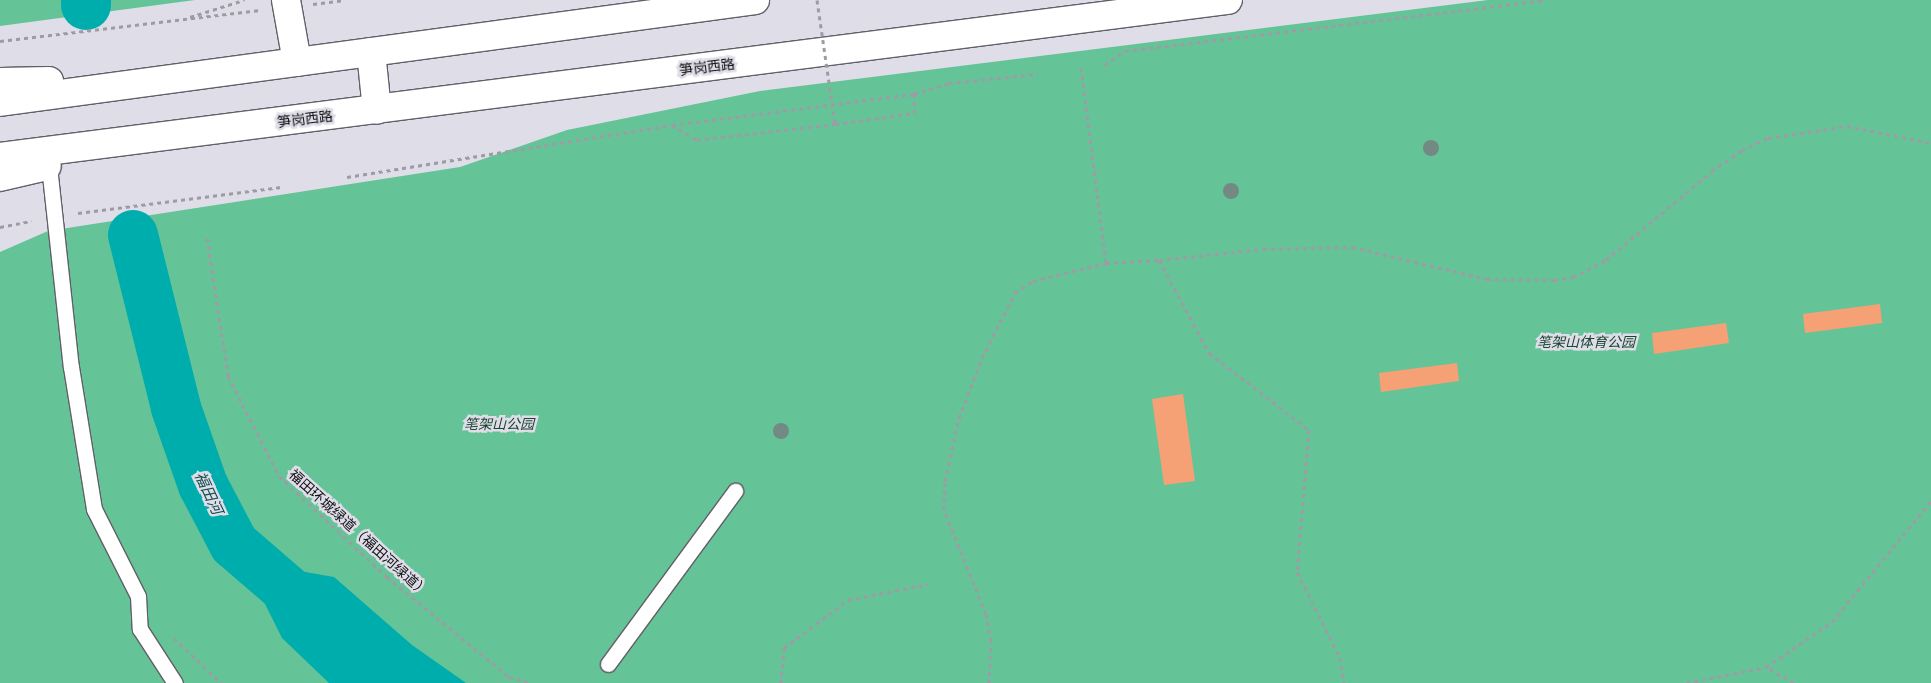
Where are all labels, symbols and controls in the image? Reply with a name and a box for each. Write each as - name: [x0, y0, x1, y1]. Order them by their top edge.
- street label: 笋岗西路: [678, 55, 736, 79]
- street label: 笋岗西路: [276, 107, 334, 131]
- park label: 笔架山体育公园: [1537, 334, 1635, 350]
- park label: 笔架山公园: [464, 416, 534, 432]
- street label: 福田环城绿道（福田河绿道）: [286, 466, 432, 600]
- water label: 福田河: [191, 469, 227, 517]

